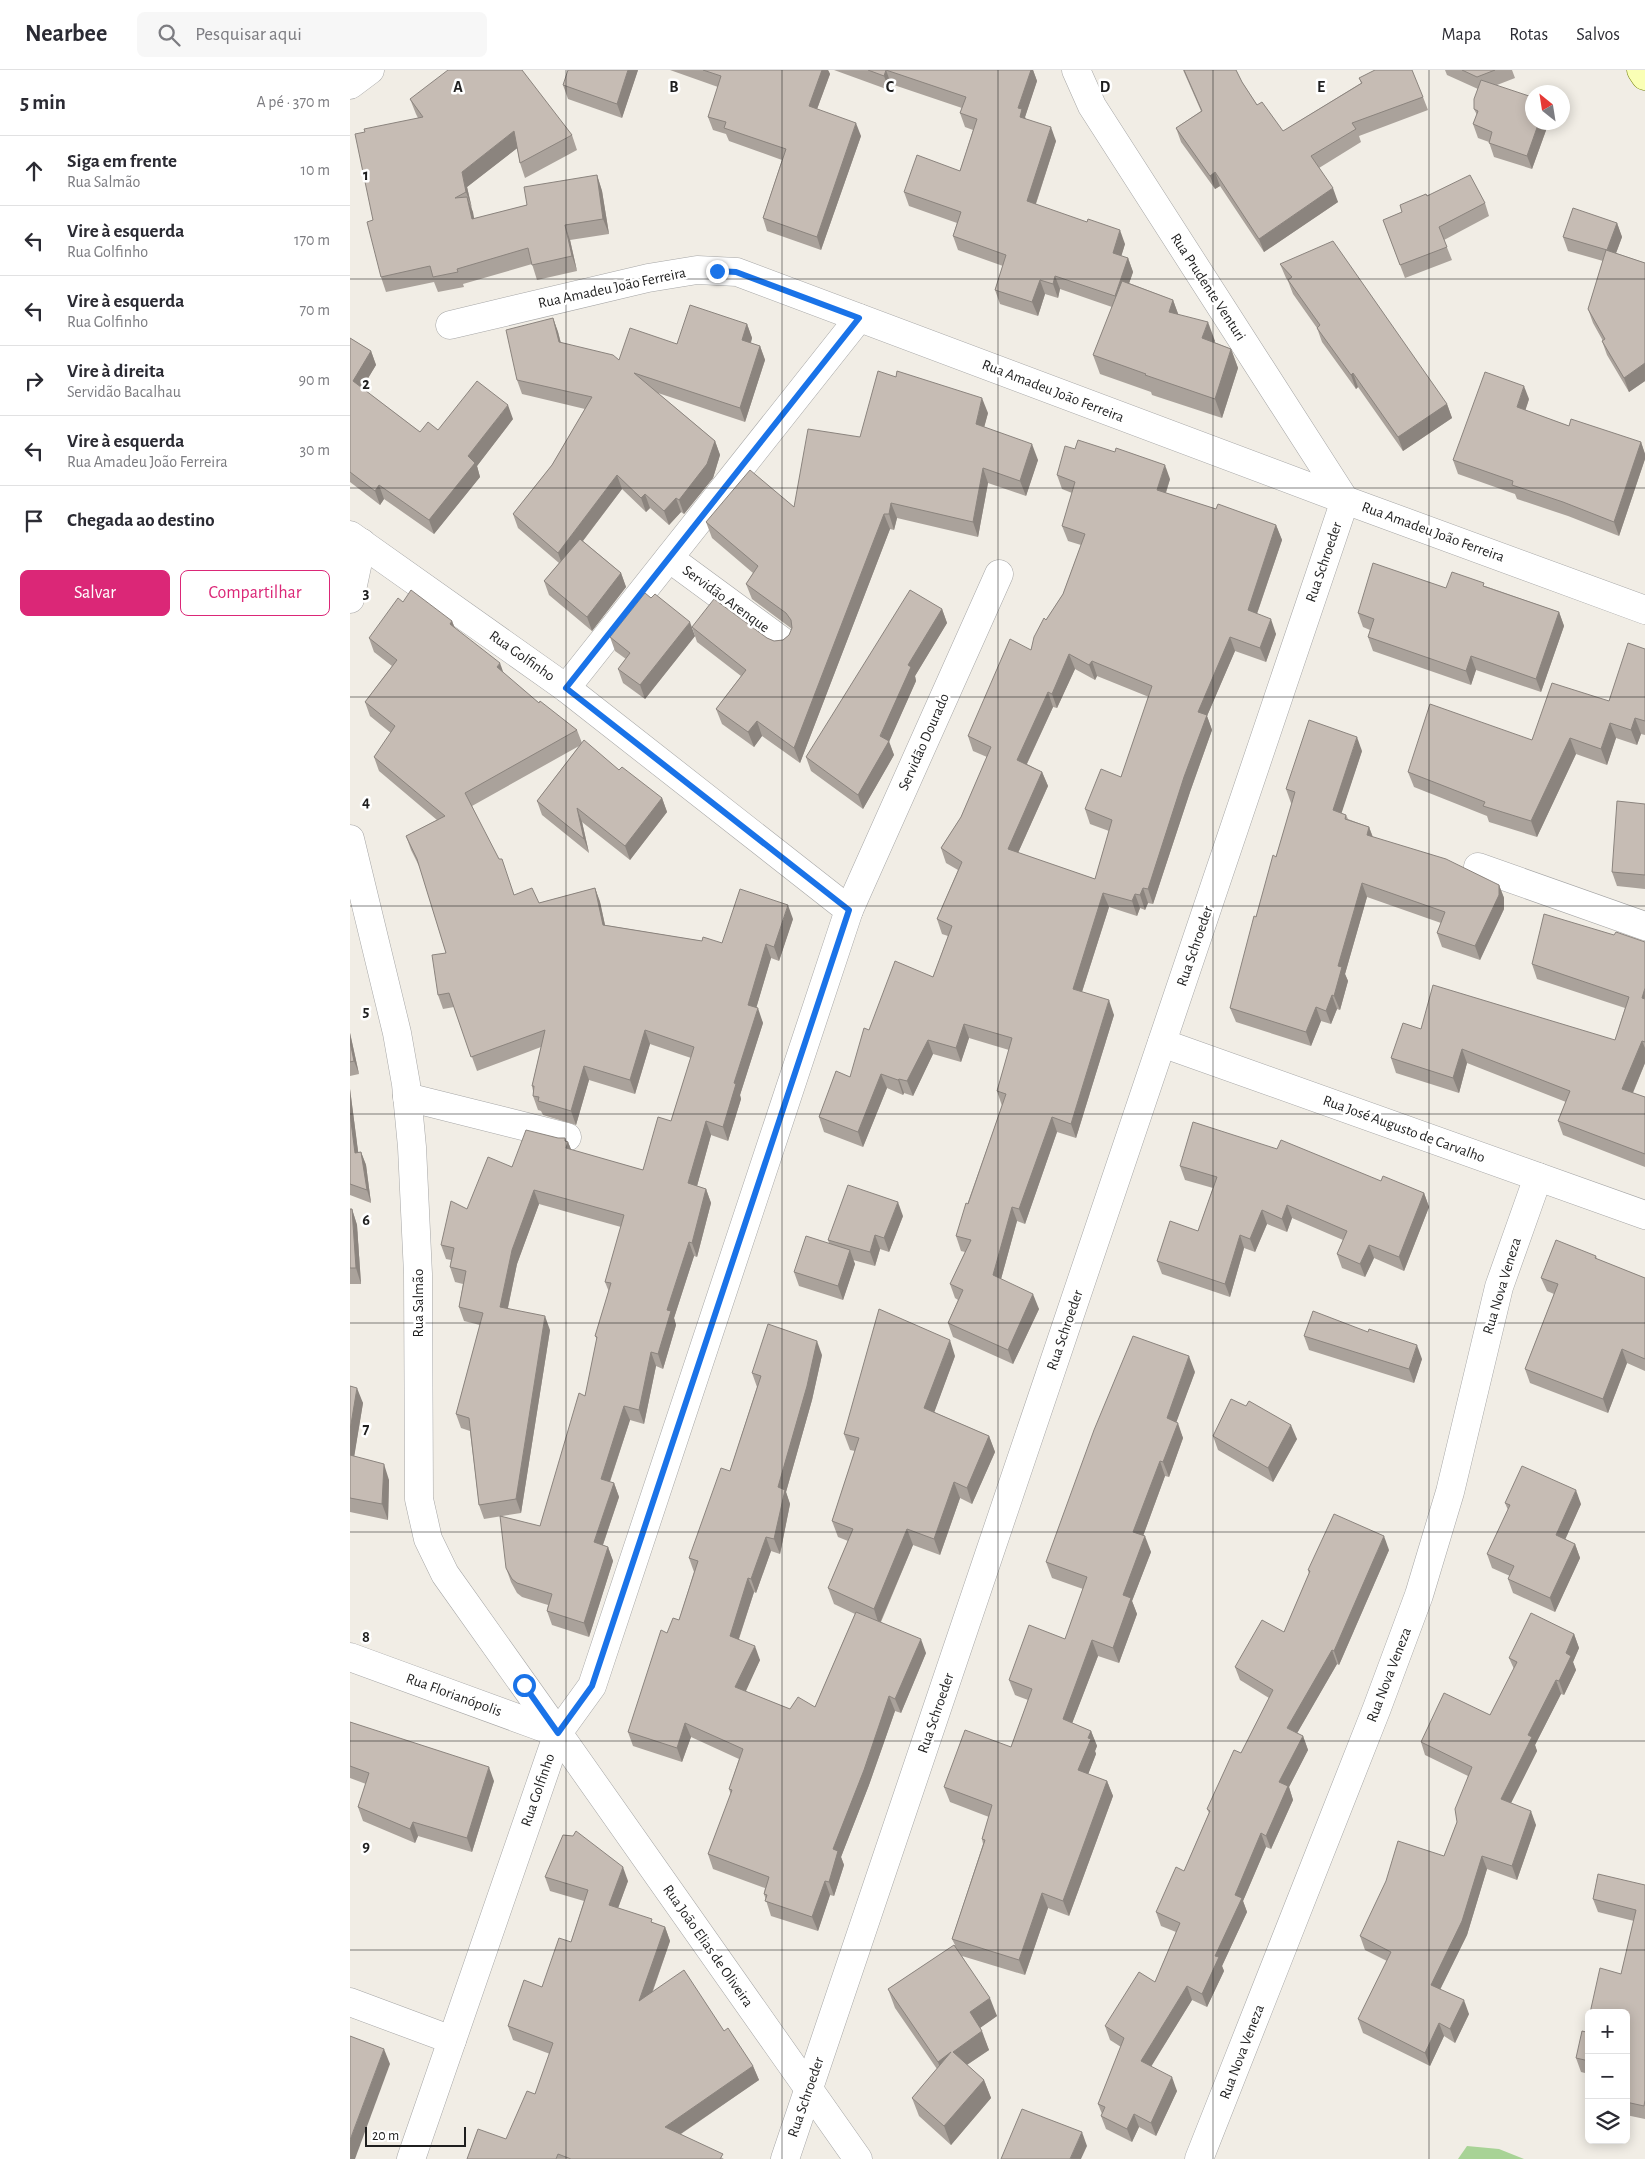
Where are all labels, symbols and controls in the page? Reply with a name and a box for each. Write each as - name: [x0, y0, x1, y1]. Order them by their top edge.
- search box: [137, 12, 487, 57]
- icon: search: [155, 21, 183, 49]
- text: Nearbee: [25, 22, 107, 46]
- text: Pesquisar aqui: [195, 25, 302, 44]
- text: Mapa: [1442, 26, 1481, 44]
- text: Rotas: [1509, 26, 1548, 44]
- text: Salvos: [1576, 26, 1620, 44]
- text: A: [453, 79, 463, 95]
- text: B: [669, 79, 679, 95]
- text: C: [886, 79, 895, 95]
- text: D: [1100, 79, 1111, 95]
- text: E: [1317, 79, 1325, 95]
- north arrow: [1525, 85, 1570, 130]
- text: 5 min: [20, 92, 66, 113]
- text: A pé · 370 m: [256, 94, 330, 110]
- text: Siga em frente: [67, 152, 177, 171]
- icon: ahead: [20, 157, 48, 185]
- text: 10 m: [301, 162, 330, 178]
- text: 1: [363, 167, 369, 183]
- text: Rua Salmão: [67, 174, 140, 190]
- text: Vire à esquerda: [67, 222, 184, 241]
- icon: left: [20, 227, 48, 255]
- street label: Rua Prudente Venturi: [1168, 231, 1248, 343]
- text: 170 m: [294, 232, 330, 248]
- text: Rua Golfinho: [67, 244, 148, 260]
- route end: [706, 260, 729, 283]
- street label: Rua Amadeu João Ferreira: [537, 265, 687, 311]
- text: Vire à esquerda: [67, 292, 184, 311]
- icon: left: [20, 297, 48, 325]
- text: 70 m: [299, 302, 330, 318]
- text: Rua Golfinho: [67, 314, 148, 330]
- street label: Rua Amadeu João Ferreira: [980, 357, 1126, 425]
- text: Vire à direita: [67, 362, 165, 381]
- icon: right: [20, 367, 48, 395]
- text: 90 m: [299, 372, 330, 388]
- text: 2: [362, 376, 370, 392]
- text: Servidão Bacalhau: [67, 384, 181, 400]
- text: Vire à esquerda: [67, 432, 184, 451]
- icon: left: [20, 437, 48, 465]
- text: 30 m: [300, 442, 330, 458]
- text: Rua Amadeu João Ferreira: [67, 454, 228, 470]
- street label: Rua Amadeu João Ferreira: [1360, 499, 1506, 565]
- icon: arrive: [20, 507, 48, 535]
- text: Chegada ao destino: [67, 511, 215, 530]
- street label: Rua Schroeder: [1303, 520, 1345, 604]
- street label: Servidão Arenque: [680, 563, 772, 636]
- button: Salvar: [20, 570, 170, 616]
- button: Compartilhar: [180, 570, 330, 616]
- text: 3: [363, 585, 370, 601]
- street label: Rua Golfinho: [487, 628, 557, 684]
- street label: Servidão Dourado: [896, 691, 952, 793]
- text: 4: [362, 794, 370, 810]
- street label: Rua Schroeder: [1174, 904, 1216, 988]
- text: 5: [363, 1003, 370, 1019]
- street label: Rua José Augusto de Carvalho: [1321, 1093, 1487, 1165]
- text: 6: [362, 1212, 370, 1228]
- street label: Rua Nova Veneza: [1480, 1236, 1524, 1336]
- street label: Rua Salmão: [411, 1269, 426, 1337]
- street label: Rua Schroeder: [1044, 1288, 1086, 1372]
- text: 7: [363, 1421, 370, 1437]
- street label: Rua Nova Veneza: [1364, 1625, 1414, 1724]
- text: 8: [362, 1629, 370, 1645]
- street label: Rua Florianópolis: [404, 1671, 504, 1719]
- street label: Rua Schroeder: [915, 1671, 957, 1755]
- route start: [513, 1674, 536, 1697]
- street label: Rua Golfinho: [519, 1752, 557, 1828]
- text: 9: [362, 1838, 370, 1854]
- street label: Rua João Elias de Oliveira: [660, 1882, 756, 2010]
- street label: Rua Nova Veneza: [1217, 2002, 1267, 2101]
- map controls: [1585, 2009, 1630, 2144]
- button: +: [1585, 2009, 1630, 2054]
- button: −: [1585, 2054, 1630, 2099]
- street label: Rua Schroeder: [785, 2055, 827, 2139]
- button: layers: [1585, 2099, 1630, 2144]
- scale bar: [365, 2124, 466, 2147]
- text: 20 m: [372, 2129, 399, 2143]

